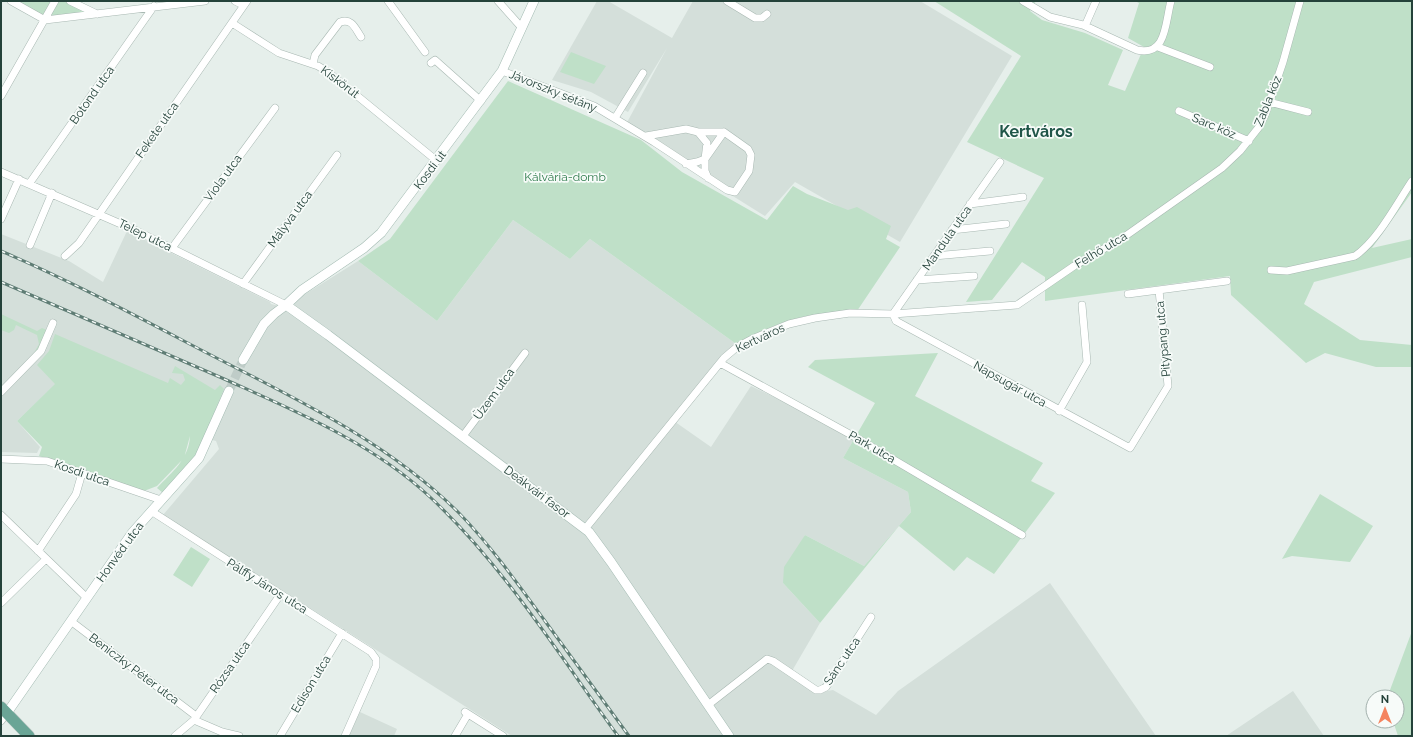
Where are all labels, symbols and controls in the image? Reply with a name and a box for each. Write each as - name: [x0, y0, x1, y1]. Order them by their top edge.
- street label: Botond utca: [67, 63, 117, 127]
- street label: Kiskörút: [318, 63, 362, 101]
- street label: Jávorszky sétány: [507, 67, 599, 115]
- street label: Zabla köz: [1252, 74, 1285, 128]
- street label: Fekete utca: [133, 99, 181, 161]
- street label: Sarc köz: [1190, 110, 1238, 142]
- district label: Kertváros: [999, 122, 1073, 141]
- street label: Kosdi út: [411, 148, 449, 192]
- street label: Viola utca: [201, 152, 245, 204]
- park label: Kálvária-domb: [524, 170, 606, 184]
- street label: Mályva utca: [265, 188, 315, 250]
- street label: Mandula utca: [920, 203, 974, 273]
- street label: Telep utca: [116, 216, 174, 254]
- street label: Felhő utca: [1072, 229, 1130, 271]
- street label: Pitypang utca: [1153, 300, 1173, 378]
- street label: Kertváros: [733, 321, 787, 355]
- street label: Napsugár utca: [971, 358, 1049, 410]
- street label: Üzem utca: [471, 366, 517, 422]
- street label: Park utca: [846, 428, 898, 466]
- street label: Kosdi utca: [52, 457, 112, 489]
- street label: Deákvári fasor: [501, 463, 573, 522]
- street label: Honvéd utca: [94, 519, 146, 585]
- street label: Pálffy János utca: [224, 556, 310, 616]
- street label: Beniczky Péter utca: [86, 631, 182, 707]
- street label: Sánc utca: [821, 634, 863, 688]
- street label: Rózsa utca: [207, 638, 253, 696]
- street label: Edison utca: [288, 653, 334, 715]
- north arrow: [1365, 689, 1405, 729]
- text: N: [1381, 693, 1389, 706]

